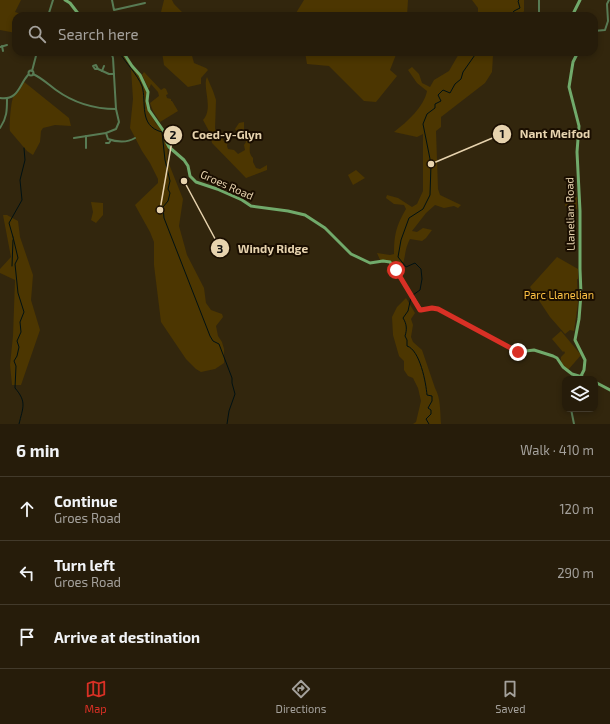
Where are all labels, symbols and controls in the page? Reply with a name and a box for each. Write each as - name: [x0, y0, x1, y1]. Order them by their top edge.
- search box: [12, 12, 598, 56]
- icon: search: [26, 23, 48, 45]
- text: Search here: [58, 25, 139, 43]
- callout: Nant Meifod: [492, 122, 598, 146]
- callout: Coed-y-Glyn: [163, 123, 270, 147]
- text: 1: [499, 126, 505, 140]
- text: Nant Meifod: [520, 126, 590, 140]
- text: 2: [170, 127, 177, 141]
- text: Coed-y-Glyn: [192, 127, 262, 142]
- street label: Groes Road: [199, 167, 256, 202]
- street label: Llanelian Road: [562, 177, 577, 251]
- callout: Windy Ridge: [210, 236, 316, 260]
- text: 3: [217, 241, 224, 255]
- text: Windy Ridge: [238, 241, 308, 256]
- route start: [387, 261, 405, 279]
- park label: Parc Llanelian: [524, 288, 594, 301]
- route end: [509, 343, 527, 361]
- map controls: [562, 376, 598, 412]
- button: layers: [562, 376, 598, 412]
- text: 6 min: [16, 440, 60, 460]
- text: Walk · 410 m: [520, 442, 594, 458]
- text: Continue: [54, 492, 117, 510]
- icon: ahead: [16, 498, 38, 520]
- text: 120 m: [559, 501, 594, 517]
- text: Groes Road: [54, 510, 121, 526]
- text: Turn left: [54, 556, 115, 574]
- icon: left: [16, 562, 38, 584]
- text: 290 m: [557, 565, 594, 581]
- text: Groes Road: [54, 574, 121, 590]
- icon: arrive: [16, 626, 38, 648]
- text: Arrive at destination: [54, 628, 200, 646]
- tab: Map: [85, 678, 107, 715]
- tab: Directions: [276, 678, 326, 715]
- tab: Saved: [495, 678, 526, 715]

